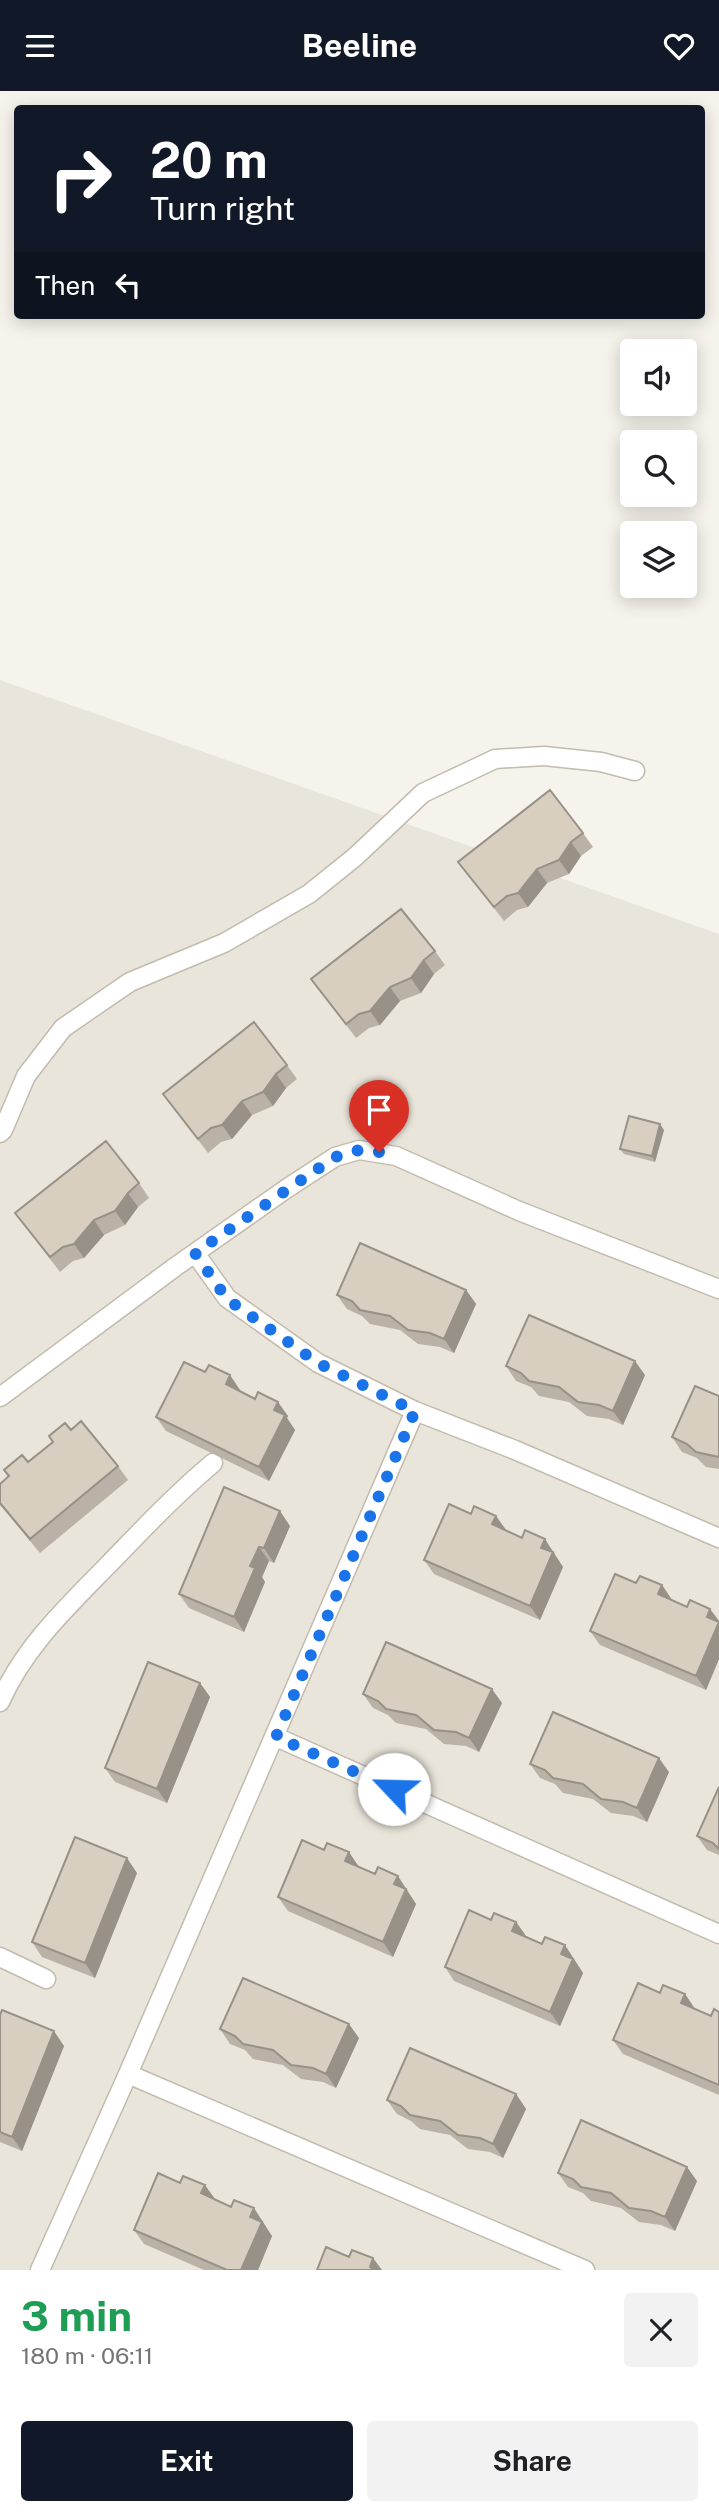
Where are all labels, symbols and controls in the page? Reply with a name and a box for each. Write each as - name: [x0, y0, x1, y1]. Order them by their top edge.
- icon: menu: [21, 27, 59, 65]
- text: Beeline: [302, 27, 417, 64]
- icon: heart: [660, 27, 698, 65]
- text: 20 m: [150, 131, 268, 189]
- icon: right: [35, 133, 126, 224]
- text: Turn right: [150, 190, 295, 227]
- icon: left: [109, 266, 147, 304]
- text: Then: [35, 270, 95, 301]
- map controls: [620, 339, 697, 598]
- button: sound: [620, 339, 697, 416]
- button: search: [620, 430, 697, 507]
- button: layers: [620, 521, 697, 598]
- pin: [349, 1080, 409, 1152]
- icon: arrive: [360, 1091, 398, 1129]
- position arrow: [357, 1752, 431, 1826]
- text: 3 min: [21, 2291, 132, 2340]
- button: close: [624, 2293, 698, 2367]
- text: 180 m · 06:11: [21, 2342, 153, 2369]
- button: Exit: [21, 2421, 353, 2501]
- button: Share: [367, 2421, 698, 2501]

